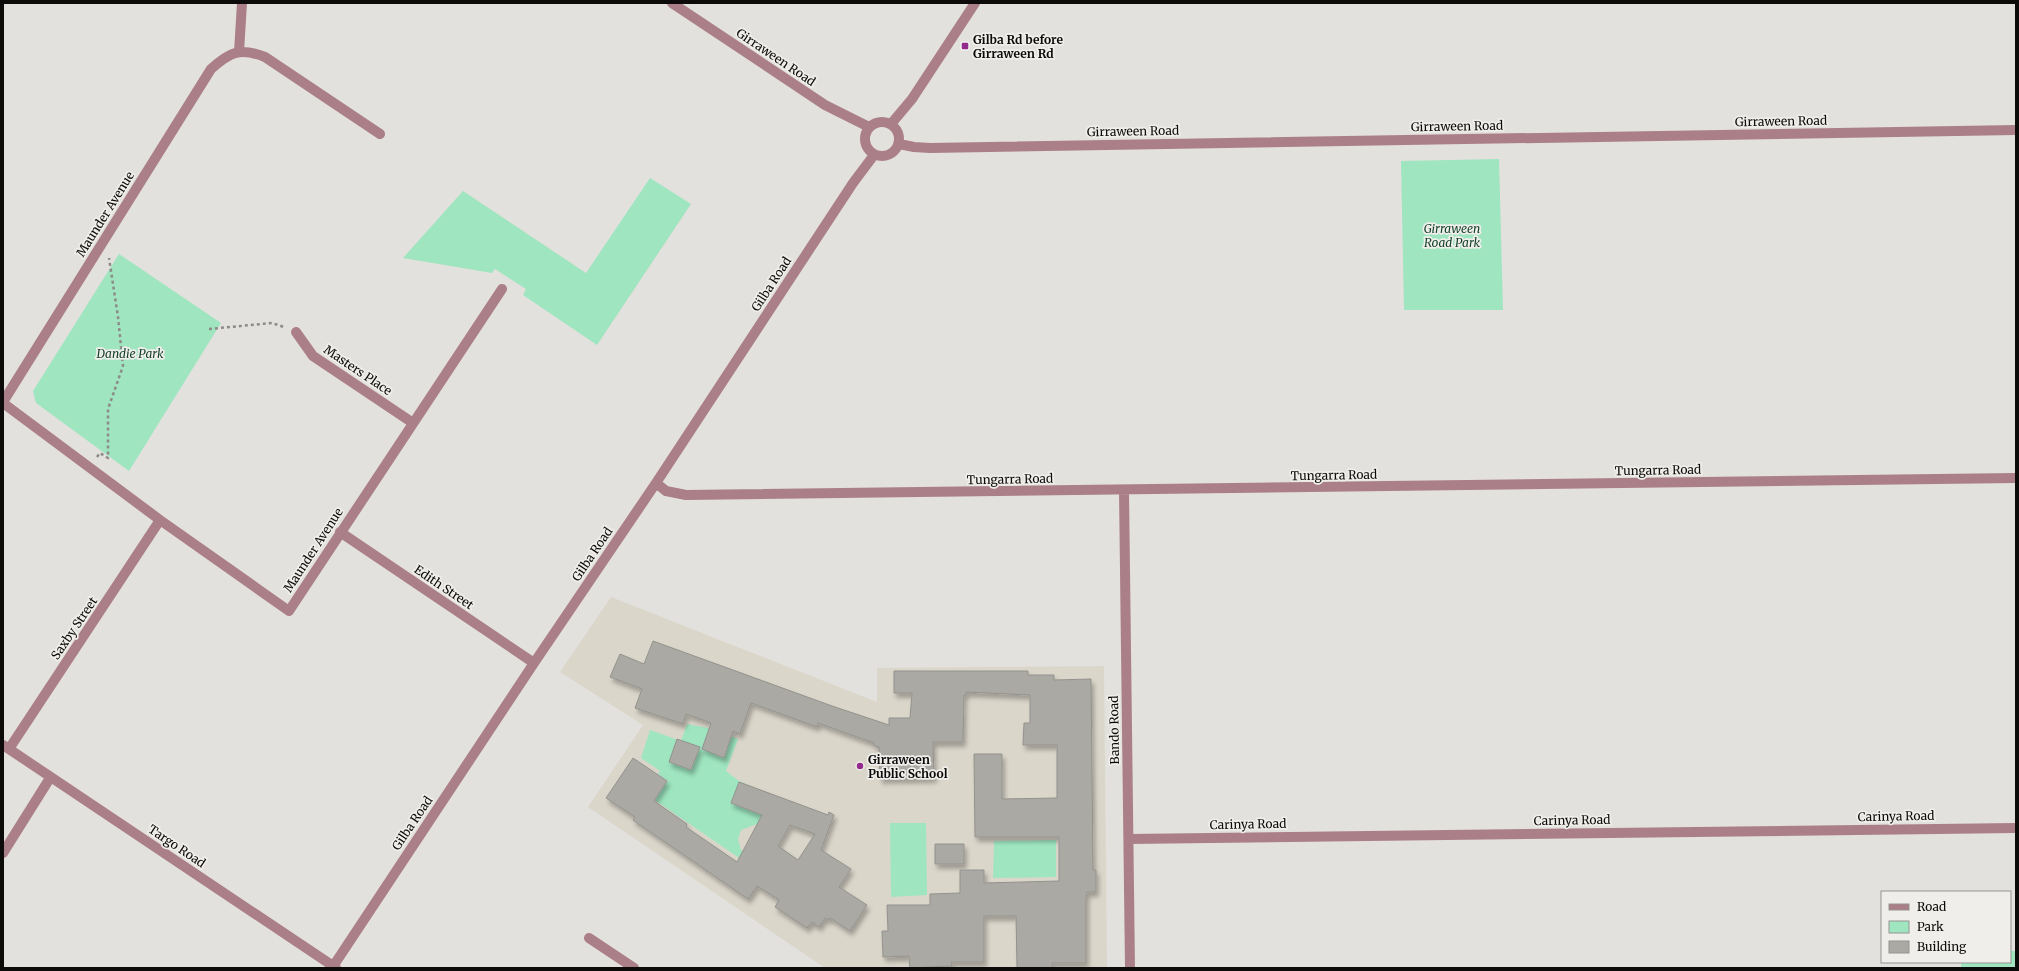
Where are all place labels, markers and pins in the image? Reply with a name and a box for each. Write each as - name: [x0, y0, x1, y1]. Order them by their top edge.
- place label: Gilba Rd before Girraween Rd: [973, 32, 1064, 61]
- marker: Gilba Rd before Girraween Rd: [960, 41, 970, 51]
- place label: Girraween Public School: [868, 752, 948, 781]
- marker: Girraween Public School: [855, 761, 865, 771]

